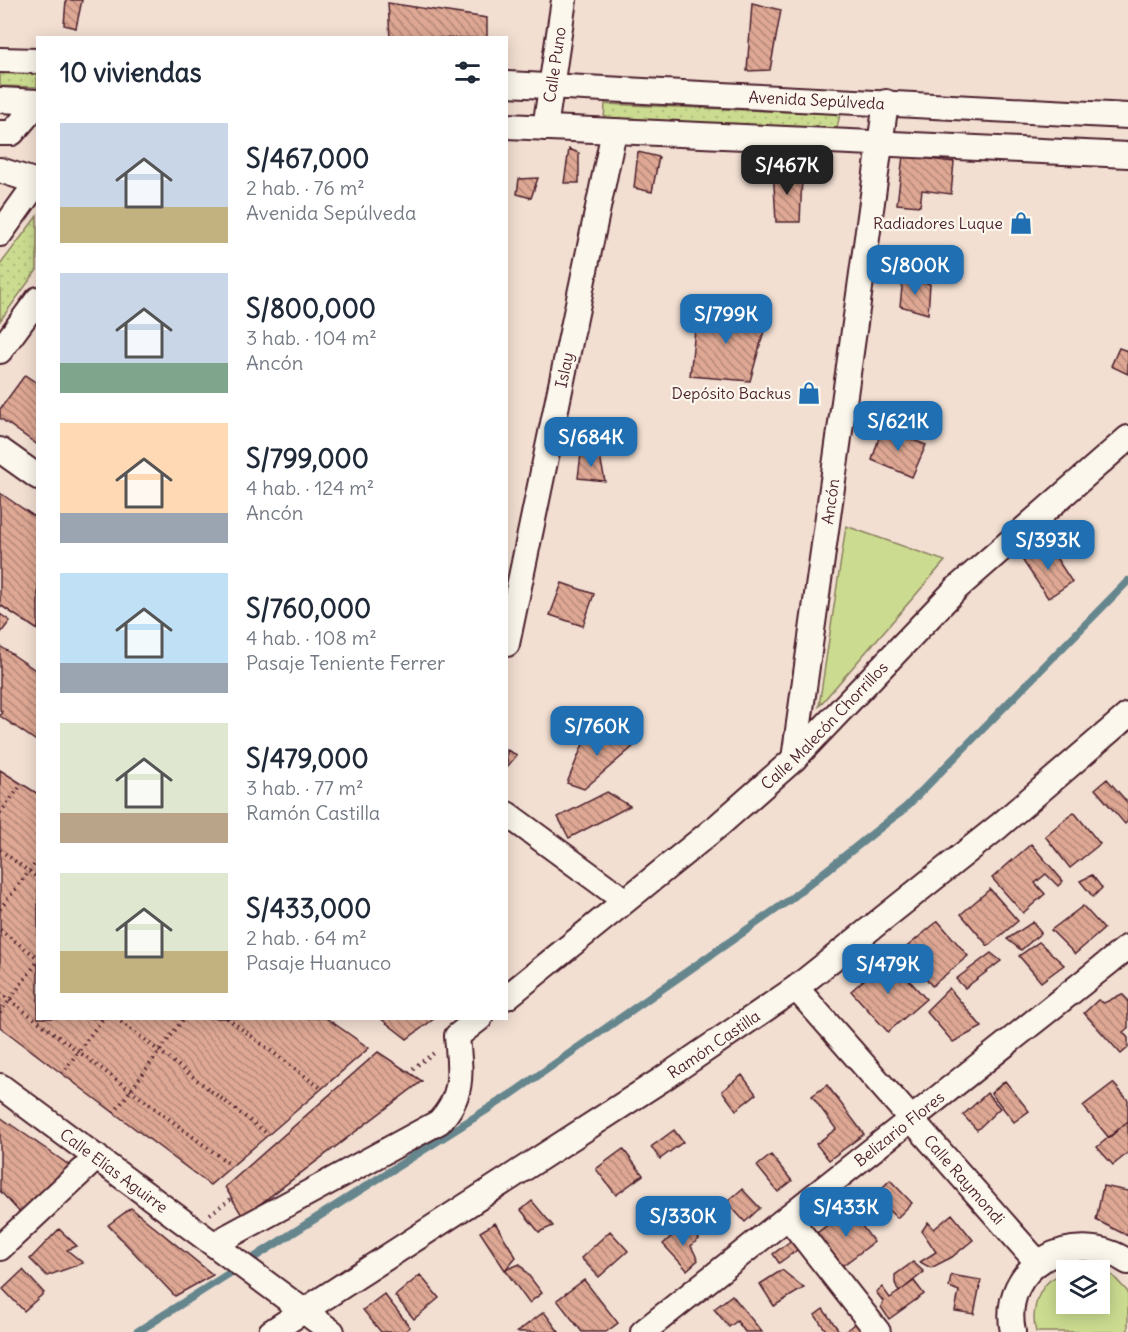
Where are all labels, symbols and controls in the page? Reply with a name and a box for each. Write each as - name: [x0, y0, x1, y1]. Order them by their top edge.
- street label: Calle Puno: [539, 25, 570, 104]
- text: 10 viviendas: [60, 56, 202, 89]
- icon: filters: [451, 56, 484, 89]
- street label: Avenida Sepúlveda: [748, 86, 885, 113]
- text: S/467,000: [246, 142, 369, 175]
- pin: S/467K: [738, 145, 836, 196]
- icon: home: [108, 147, 180, 219]
- text: S/467K: [755, 152, 819, 177]
- text: 2 hab. · 76 m²: [246, 175, 365, 200]
- text: Avenida Sepúlveda: [246, 200, 416, 225]
- shop icon: Radiadores Luque: [1008, 210, 1034, 236]
- place label: Radiadores Luque: [873, 213, 1003, 233]
- pin: S/800K: [866, 245, 964, 296]
- text: S/800K: [881, 252, 949, 277]
- text: S/800,000: [246, 292, 376, 325]
- pin: S/799K: [677, 294, 775, 345]
- icon: home: [108, 297, 180, 369]
- text: S/799K: [694, 301, 758, 326]
- text: 3 hab. · 104 m²: [246, 325, 377, 350]
- text: Ancón: [246, 350, 303, 375]
- street label: Islay: [551, 350, 578, 390]
- shop icon: Depósito Backus: [796, 380, 822, 406]
- place label: Depósito Backus: [671, 383, 791, 403]
- pin: S/621K: [849, 401, 947, 452]
- text: S/621K: [867, 408, 929, 433]
- pin: S/684K: [542, 417, 640, 468]
- text: S/684K: [558, 424, 624, 449]
- text: S/799,000: [246, 442, 369, 475]
- icon: home: [108, 447, 180, 519]
- text: 4 hab. · 124 m²: [246, 475, 374, 500]
- street label: Ancón: [817, 477, 843, 526]
- text: Ancón: [246, 500, 303, 525]
- pin: S/393K: [999, 520, 1097, 571]
- text: S/393K: [1016, 527, 1080, 552]
- text: S/760,000: [246, 592, 371, 625]
- icon: home: [108, 597, 180, 669]
- text: 4 hab. · 108 m²: [246, 625, 377, 650]
- text: Pasaje Teniente Ferrer: [246, 650, 445, 675]
- street label: Calle Malecón Chorrillos: [757, 657, 892, 794]
- pin: S/760K: [548, 706, 646, 757]
- text: S/760K: [565, 713, 629, 738]
- text: S/479,000: [246, 742, 369, 775]
- icon: home: [108, 747, 180, 819]
- text: 3 hab. · 77 m²: [246, 775, 364, 800]
- text: Ramón Castilla: [246, 800, 380, 825]
- text: S/433,000: [246, 892, 371, 925]
- icon: home: [108, 897, 180, 969]
- text: 2 hab. · 64 m²: [246, 925, 367, 950]
- pin: S/479K: [839, 944, 937, 995]
- text: Pasaje Huanuco: [246, 950, 391, 975]
- text: S/479K: [856, 951, 920, 976]
- street label: Ramón Castilla: [664, 1006, 764, 1083]
- street label: Belizario Flores: [850, 1087, 948, 1171]
- street label: Calle Elías Aguirre: [56, 1124, 172, 1217]
- street label: Calle Raymondi: [920, 1130, 1009, 1228]
- pin: S/433K: [797, 1187, 895, 1238]
- text: S/433K: [813, 1194, 879, 1219]
- pin: S/330K: [634, 1196, 732, 1247]
- text: S/330K: [650, 1203, 716, 1228]
- map controls: [1056, 1260, 1110, 1314]
- button: layers: [1056, 1260, 1110, 1314]

